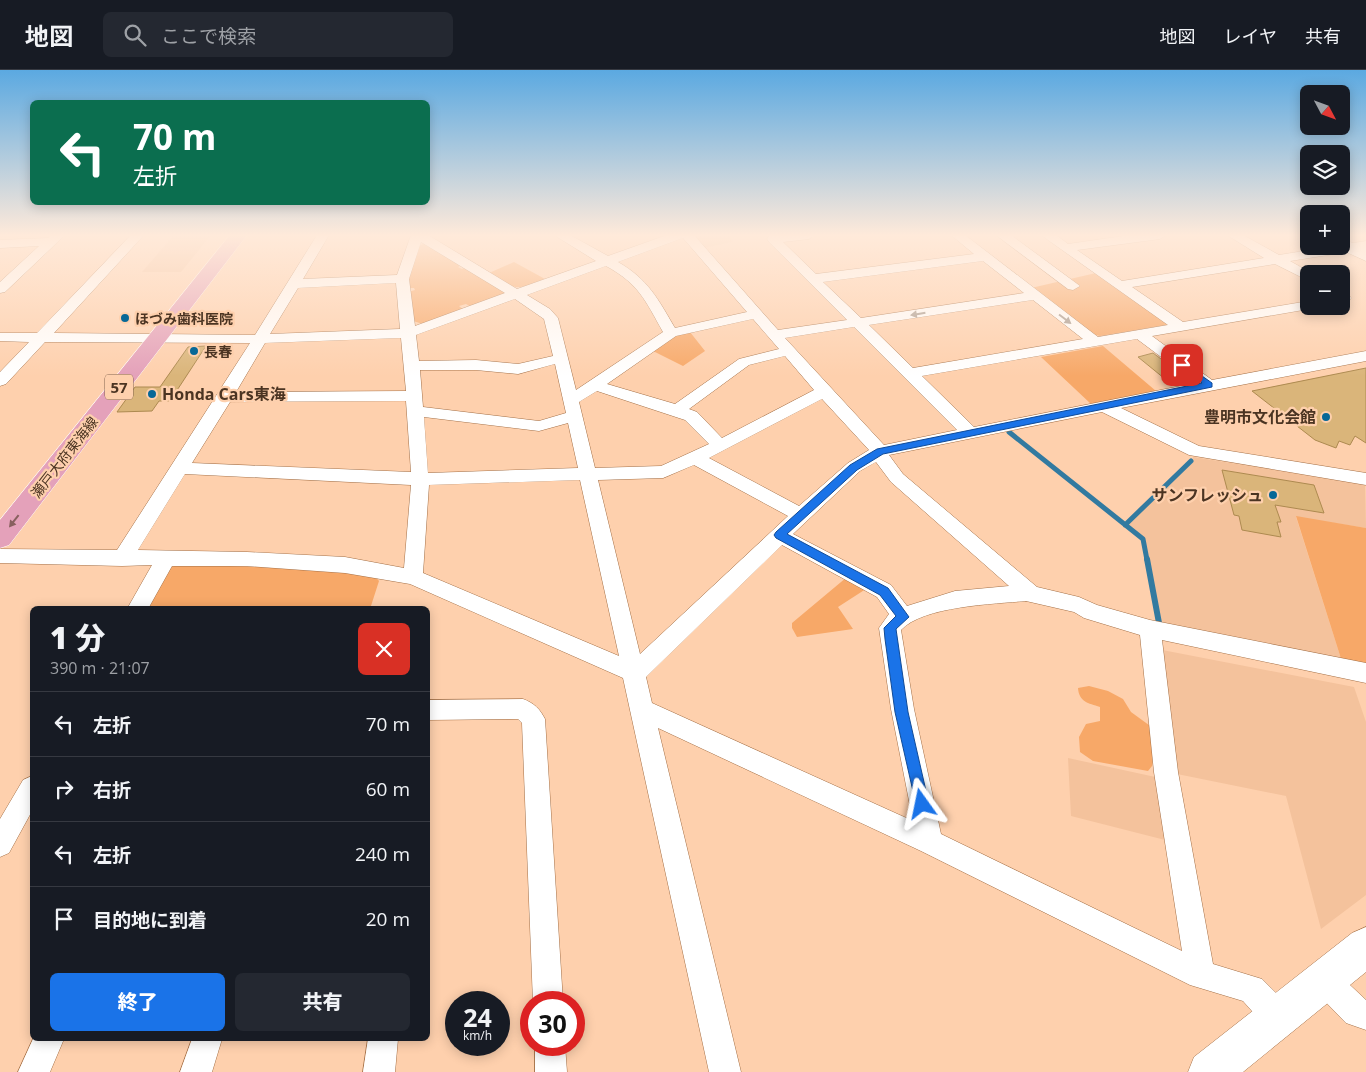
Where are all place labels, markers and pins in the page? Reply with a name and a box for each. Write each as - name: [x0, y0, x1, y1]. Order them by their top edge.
- place label: ほづみ歯科医院: [135, 309, 233, 328]
- marker: ほづみ歯科医院: [119, 312, 131, 324]
- place label: 長春: [204, 342, 232, 361]
- pin: [1161, 344, 1203, 386]
- marker: 長春: [188, 345, 200, 357]
- place label: Honda Cars東海: [162, 383, 286, 405]
- marker: Honda Cars東海: [146, 388, 158, 400]
- place label: 豊明市文化会館: [1204, 406, 1316, 428]
- marker: 豊明市文化会館: [1320, 411, 1332, 423]
- place label: サンフレッシュ: [1151, 484, 1263, 506]
- marker: サンフレッシュ: [1267, 489, 1279, 501]

